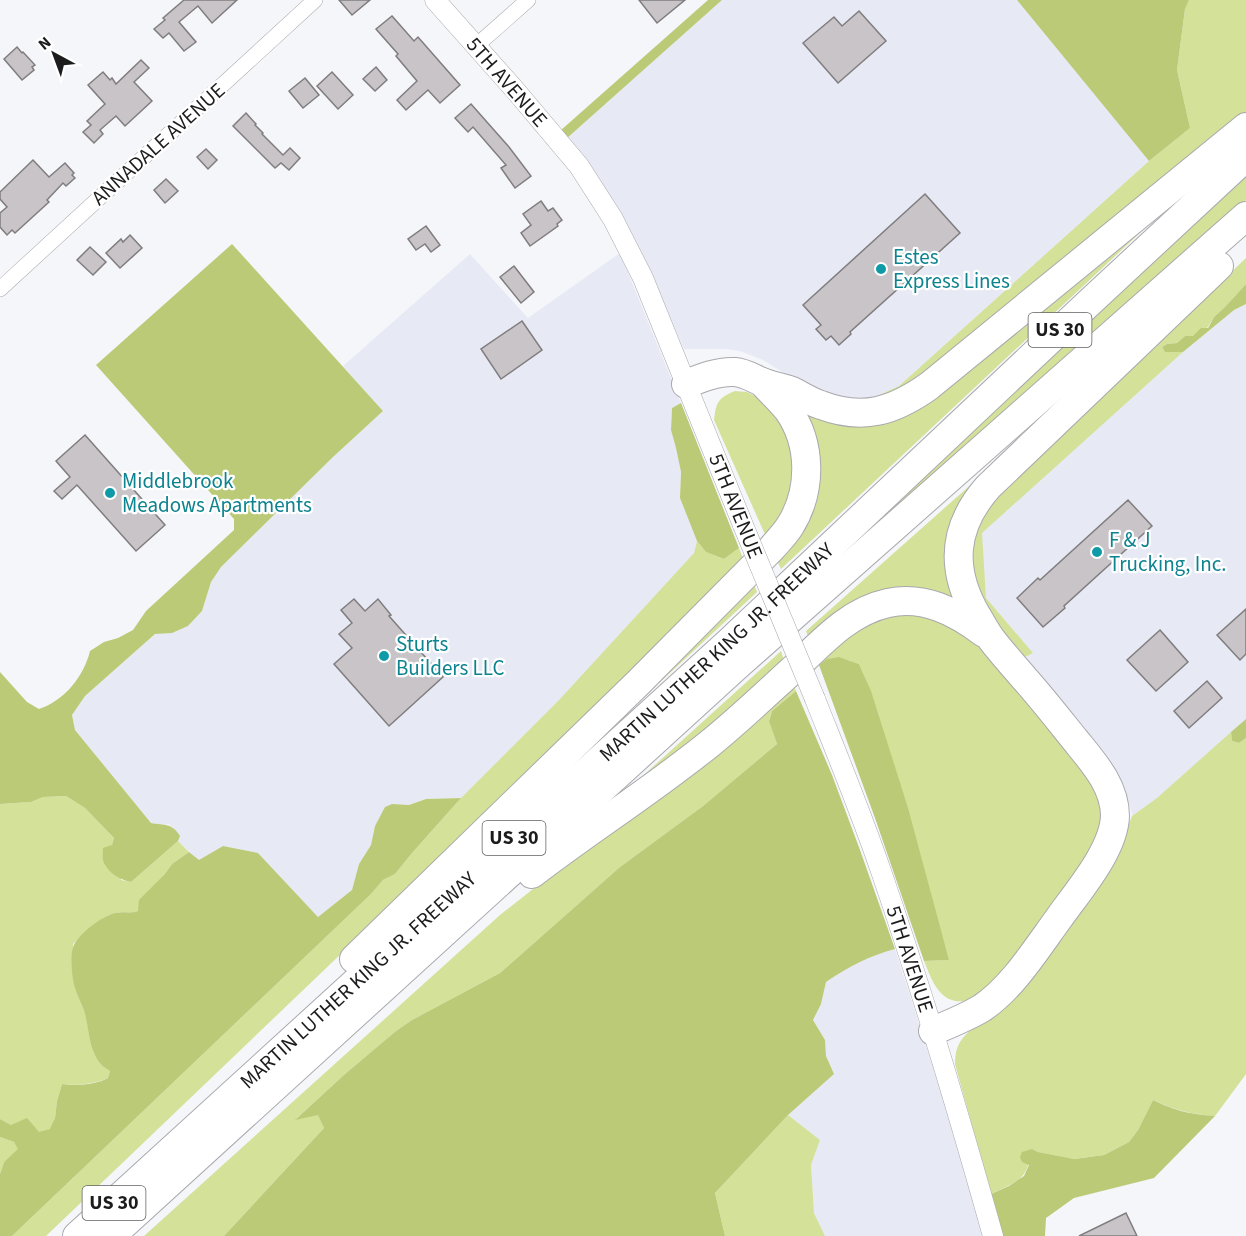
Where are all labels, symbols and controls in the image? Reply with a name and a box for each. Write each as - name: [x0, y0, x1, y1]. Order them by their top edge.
- north arrow: [24, 24, 84, 84]
- street label: 5TH AVENUE: [459, 30, 555, 134]
- text: N: [34, 32, 56, 55]
- street label: ANNADALE AVENUE: [85, 76, 231, 212]
- place label: Estes Express Lines: [893, 242, 1010, 296]
- marker: Estes Express Lines: [874, 262, 888, 276]
- road number: US 30: [1028, 313, 1092, 347]
- street label: 5TH AVENUE: [701, 449, 771, 563]
- place label: Middlebrook Meadows Apartments: [122, 466, 312, 520]
- marker: Middlebrook Meadows Apartments: [103, 486, 117, 500]
- place label: F & J Trucking, Inc.: [1109, 525, 1226, 579]
- street label: MARTIN LUTHER KING JR. FREEWAY: [592, 535, 841, 768]
- marker: F & J Trucking, Inc.: [1090, 545, 1104, 559]
- place label: Sturts Builders LLC: [396, 629, 504, 683]
- marker: Sturts Builders LLC: [377, 649, 391, 663]
- road number: US 30: [482, 821, 546, 855]
- street label: MARTIN LUTHER KING JR. FREEWAY: [233, 864, 483, 1096]
- street label: 5TH AVENUE: [879, 902, 941, 1016]
- road number: US 30: [82, 1186, 146, 1220]

